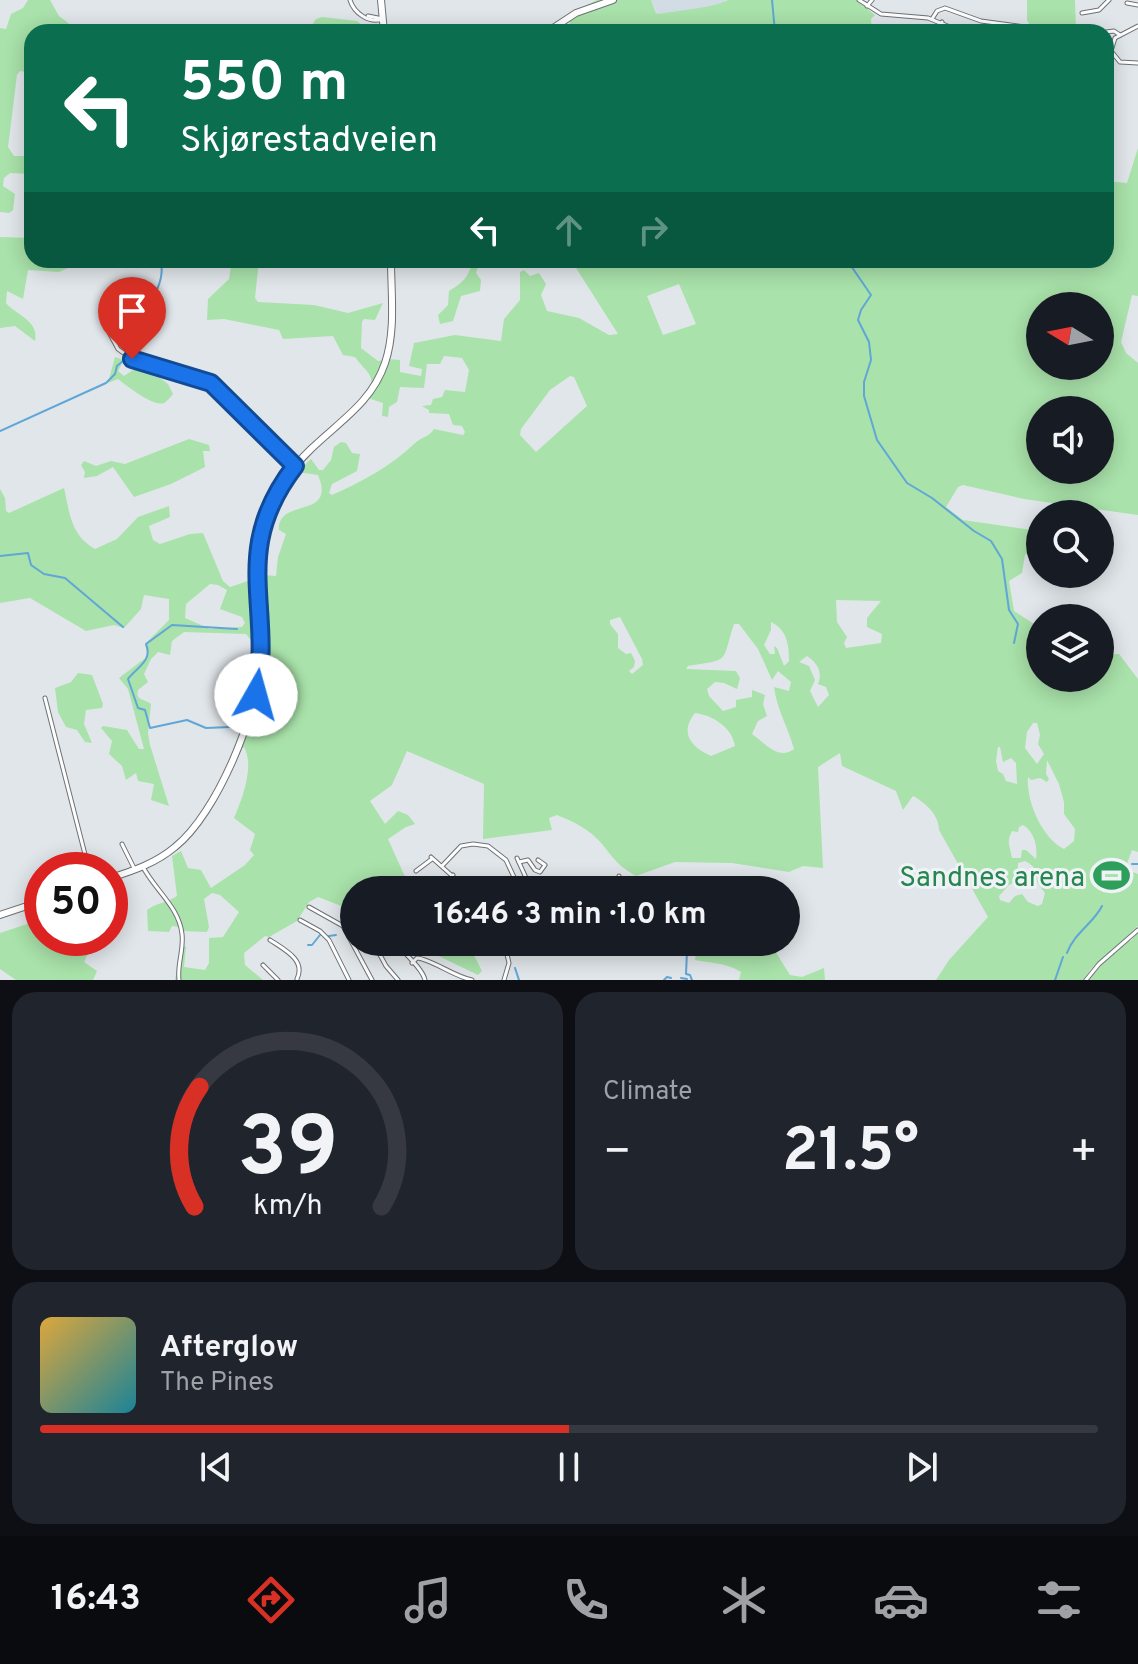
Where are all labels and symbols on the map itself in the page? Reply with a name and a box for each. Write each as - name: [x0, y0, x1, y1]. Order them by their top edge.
- pin: [98, 277, 166, 359]
- north arrow: [1026, 292, 1114, 380]
- position arrow: [214, 653, 298, 737]
- speed limit sign: 50: [24, 852, 128, 956]
- sports icon: Sandnes arena: [1092, 857, 1130, 895]
- place label: Sandnes arena: [899, 861, 1085, 897]

